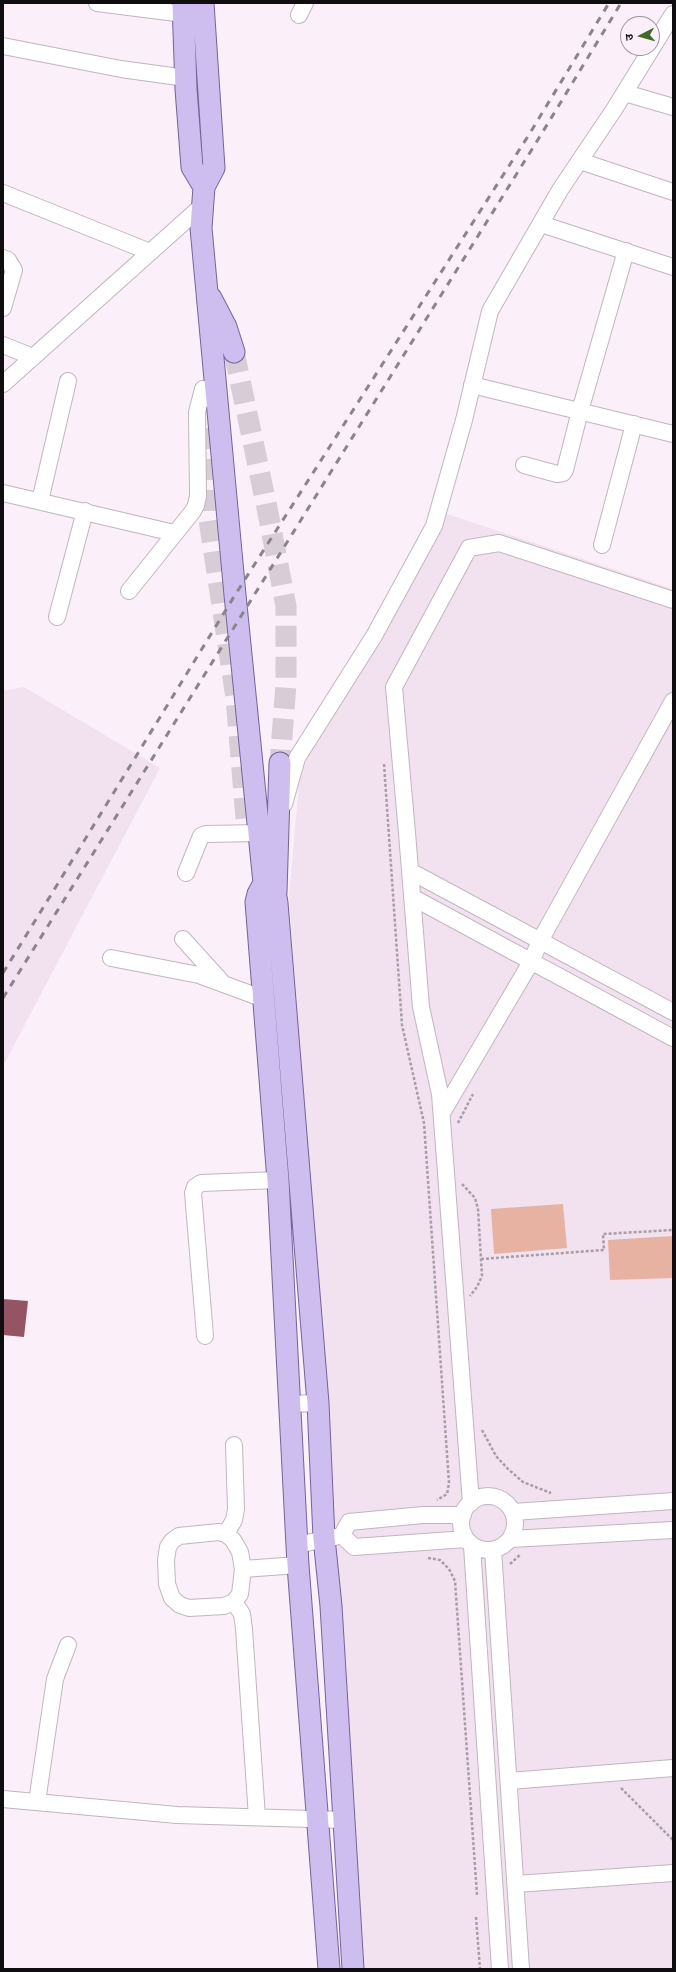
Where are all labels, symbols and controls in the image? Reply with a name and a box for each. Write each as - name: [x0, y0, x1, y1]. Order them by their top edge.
- north arrow: [620, 16, 660, 56]
- text: उ: [621, 33, 637, 41]

